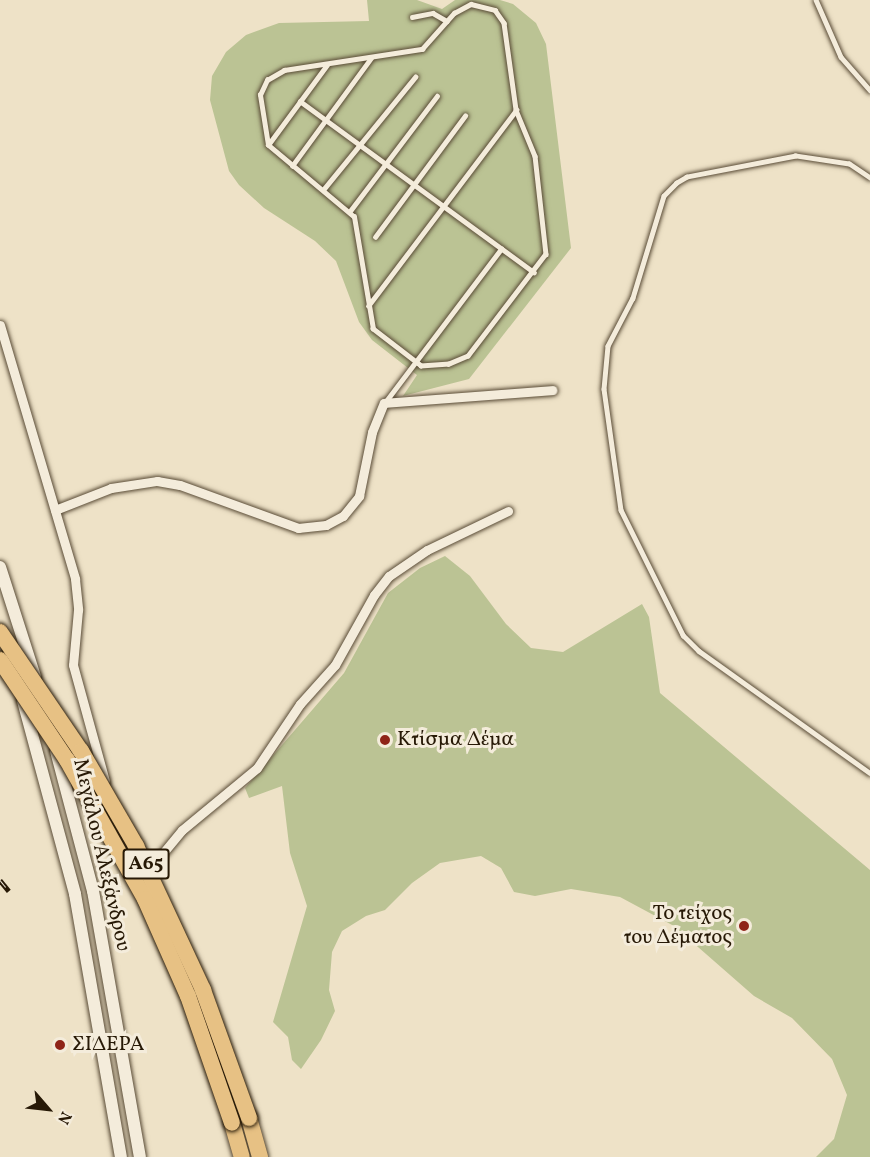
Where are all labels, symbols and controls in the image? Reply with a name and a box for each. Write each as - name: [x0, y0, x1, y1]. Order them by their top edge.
- place label: Κτίσμα Δέμα: [397, 727, 514, 753]
- marker: Κτίσμα Δέμα: [378, 733, 392, 747]
- street label: Μεγάλου Αλεξάνδρου: [67, 756, 135, 954]
- road number: Α65: [122, 847, 170, 881]
- place label: Το τείχος του Δέματος: [624, 901, 732, 951]
- marker: Το τείχος του Δέματος: [737, 919, 751, 933]
- place label: ΣΙΔΕΡΑ: [72, 1032, 145, 1058]
- marker: ΣΙΔΕΡΑ: [53, 1038, 67, 1052]
- north arrow: [18, 1079, 78, 1139]
- text: N: [51, 1107, 76, 1128]

